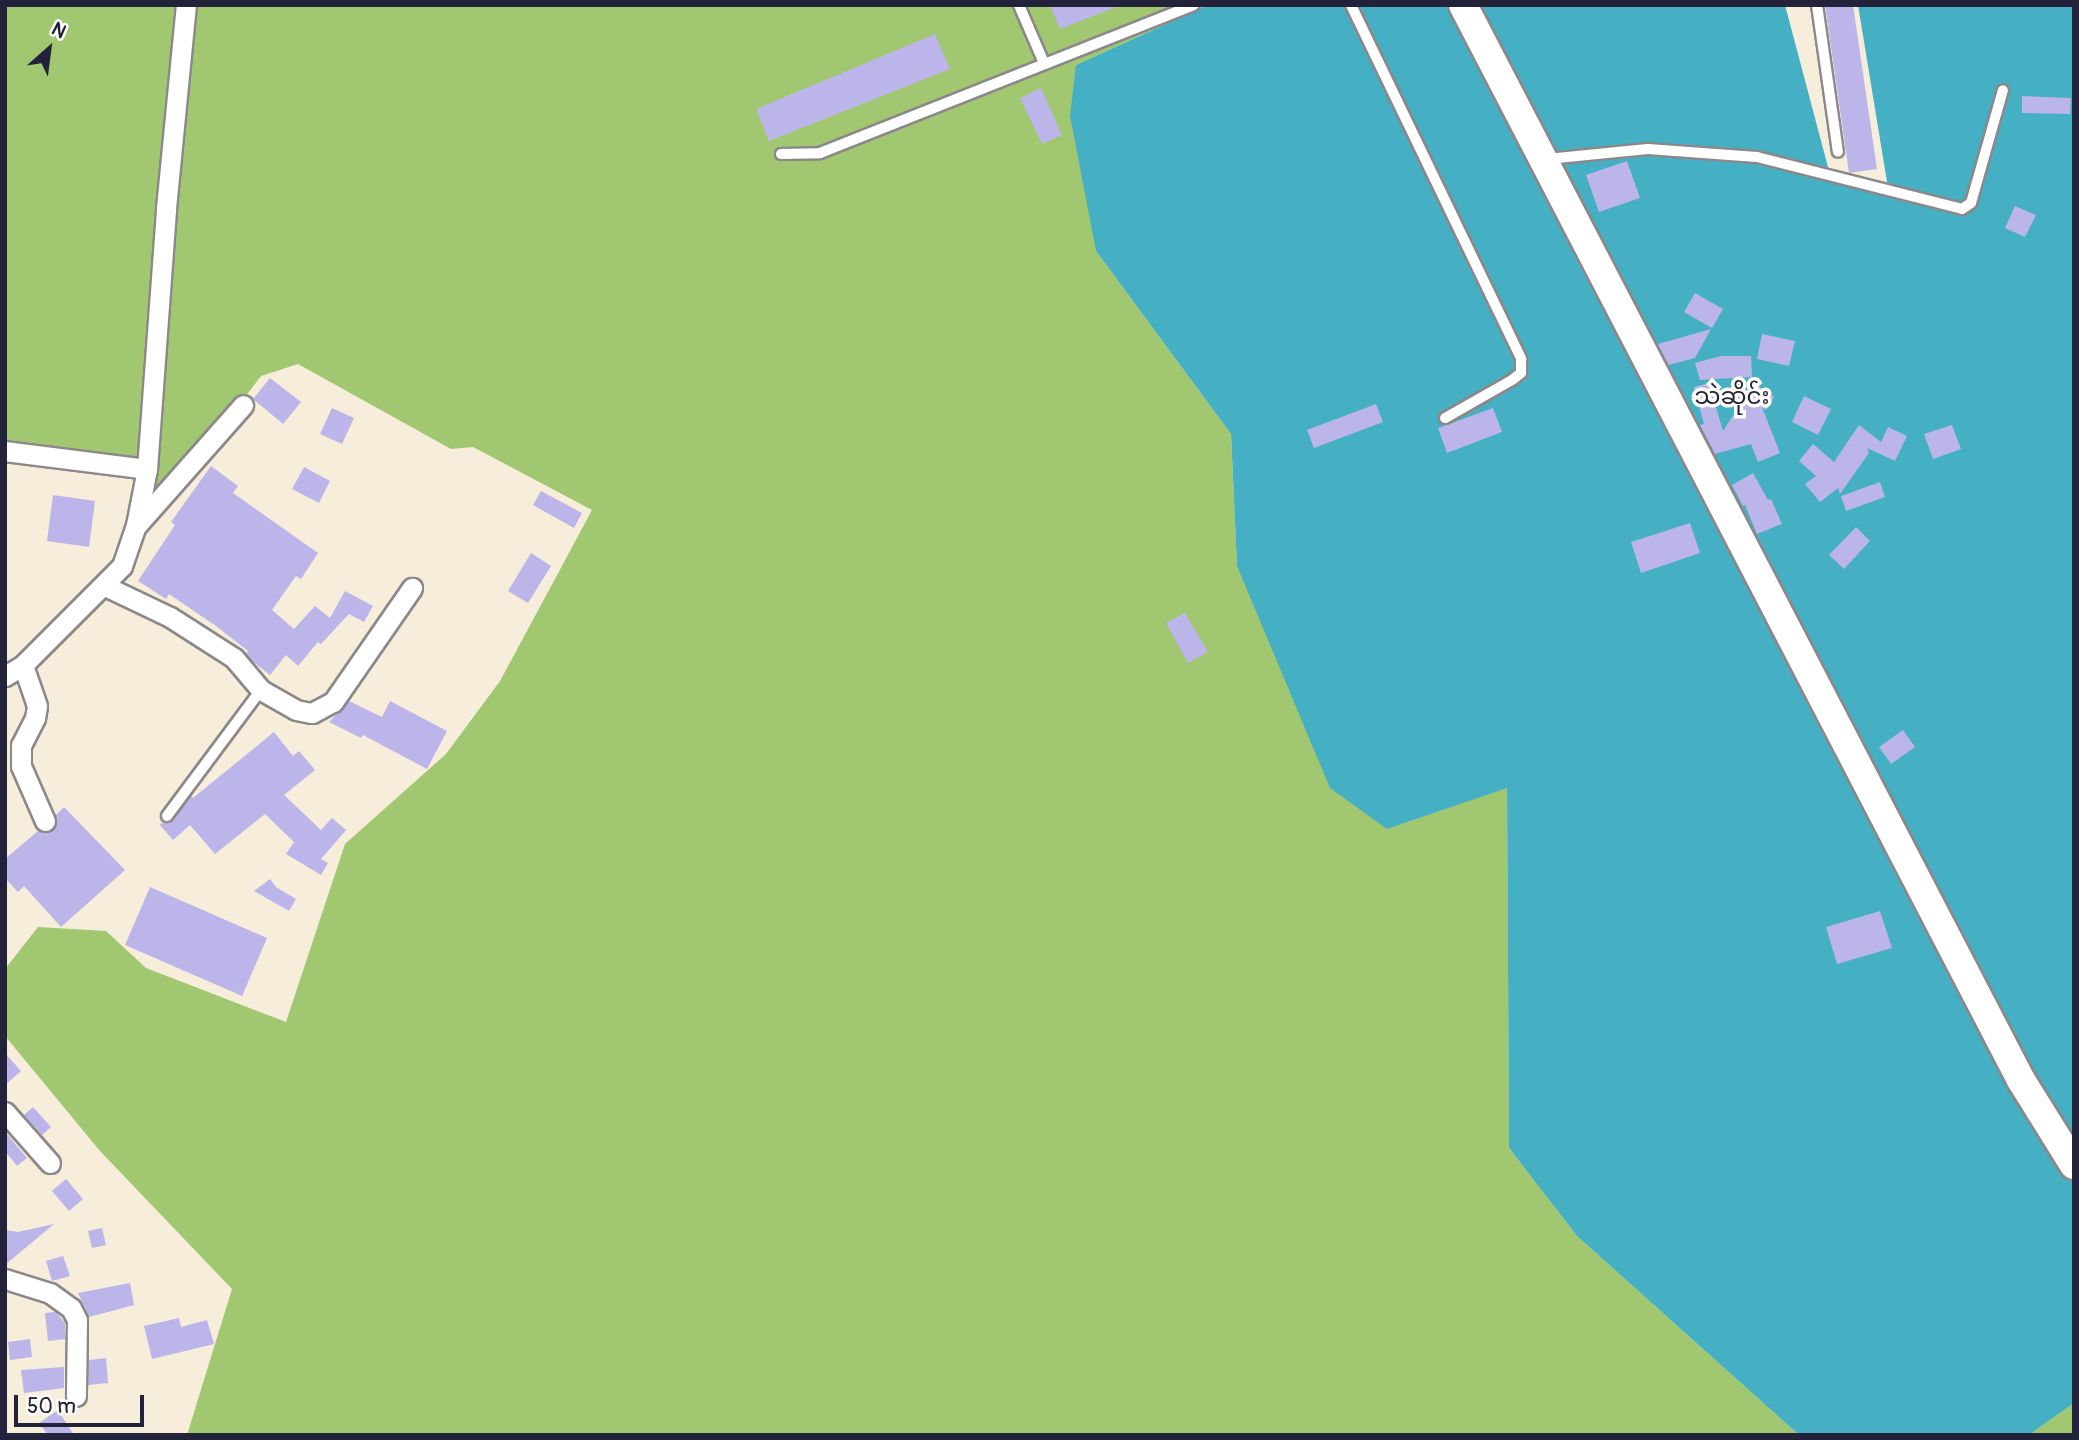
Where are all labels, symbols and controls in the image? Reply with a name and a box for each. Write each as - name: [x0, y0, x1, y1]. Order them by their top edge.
- north arrow: [14, 14, 84, 84]
- text: N: [48, 17, 70, 44]
- district label: သဲဆိုင်း: [1695, 383, 1769, 411]
- scale bar: [18, 1380, 147, 1424]
- text: 50 m: [27, 1393, 76, 1420]

